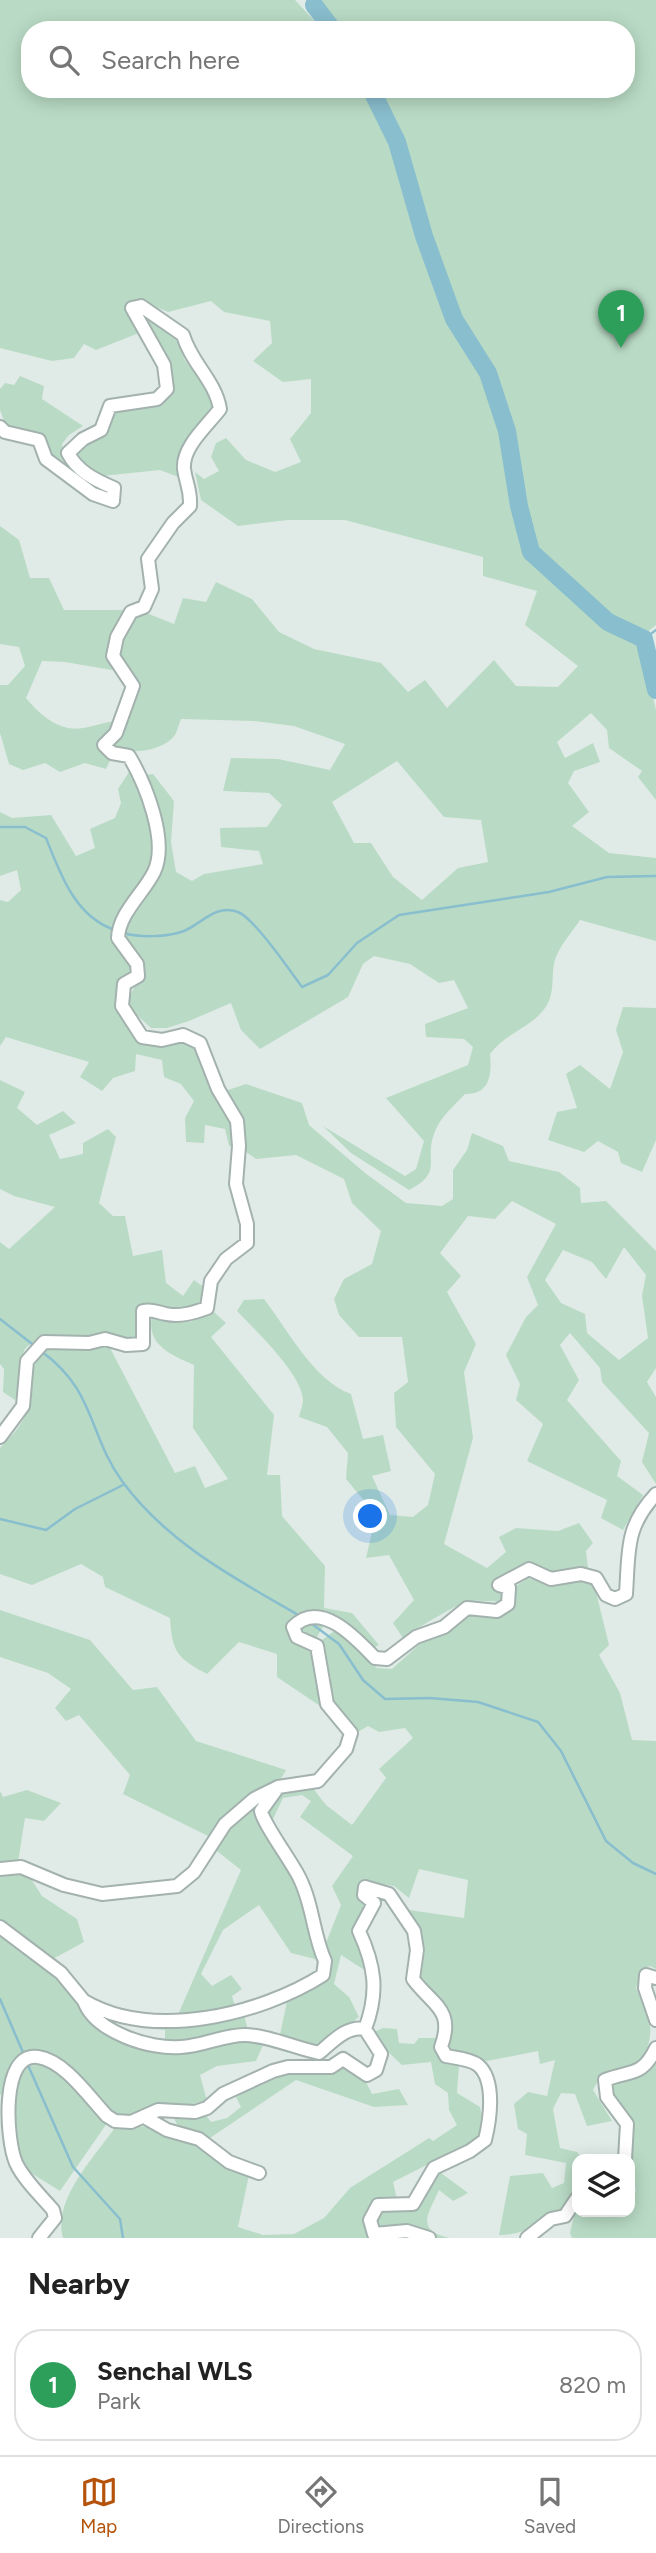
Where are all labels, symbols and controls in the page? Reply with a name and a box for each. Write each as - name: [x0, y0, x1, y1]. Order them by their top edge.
- search box: [21, 21, 635, 98]
- icon: search: [45, 41, 83, 79]
- text: Search here: [101, 44, 240, 76]
- pin: 1: [598, 290, 644, 348]
- your location: [353, 1499, 387, 1533]
- map controls: [572, 2154, 635, 2217]
- button: layers: [572, 2154, 635, 2217]
- text: Nearby: [28, 2265, 130, 2302]
- text: Senchal WLS: [97, 2355, 253, 2387]
- text: 1: [48, 2371, 58, 2399]
- text: 820 m: [559, 2371, 626, 2399]
- text: Park: [97, 2387, 141, 2415]
- tab: Map: [80, 2473, 118, 2538]
- tab: Directions: [277, 2473, 364, 2538]
- tab: Saved: [524, 2473, 576, 2538]

